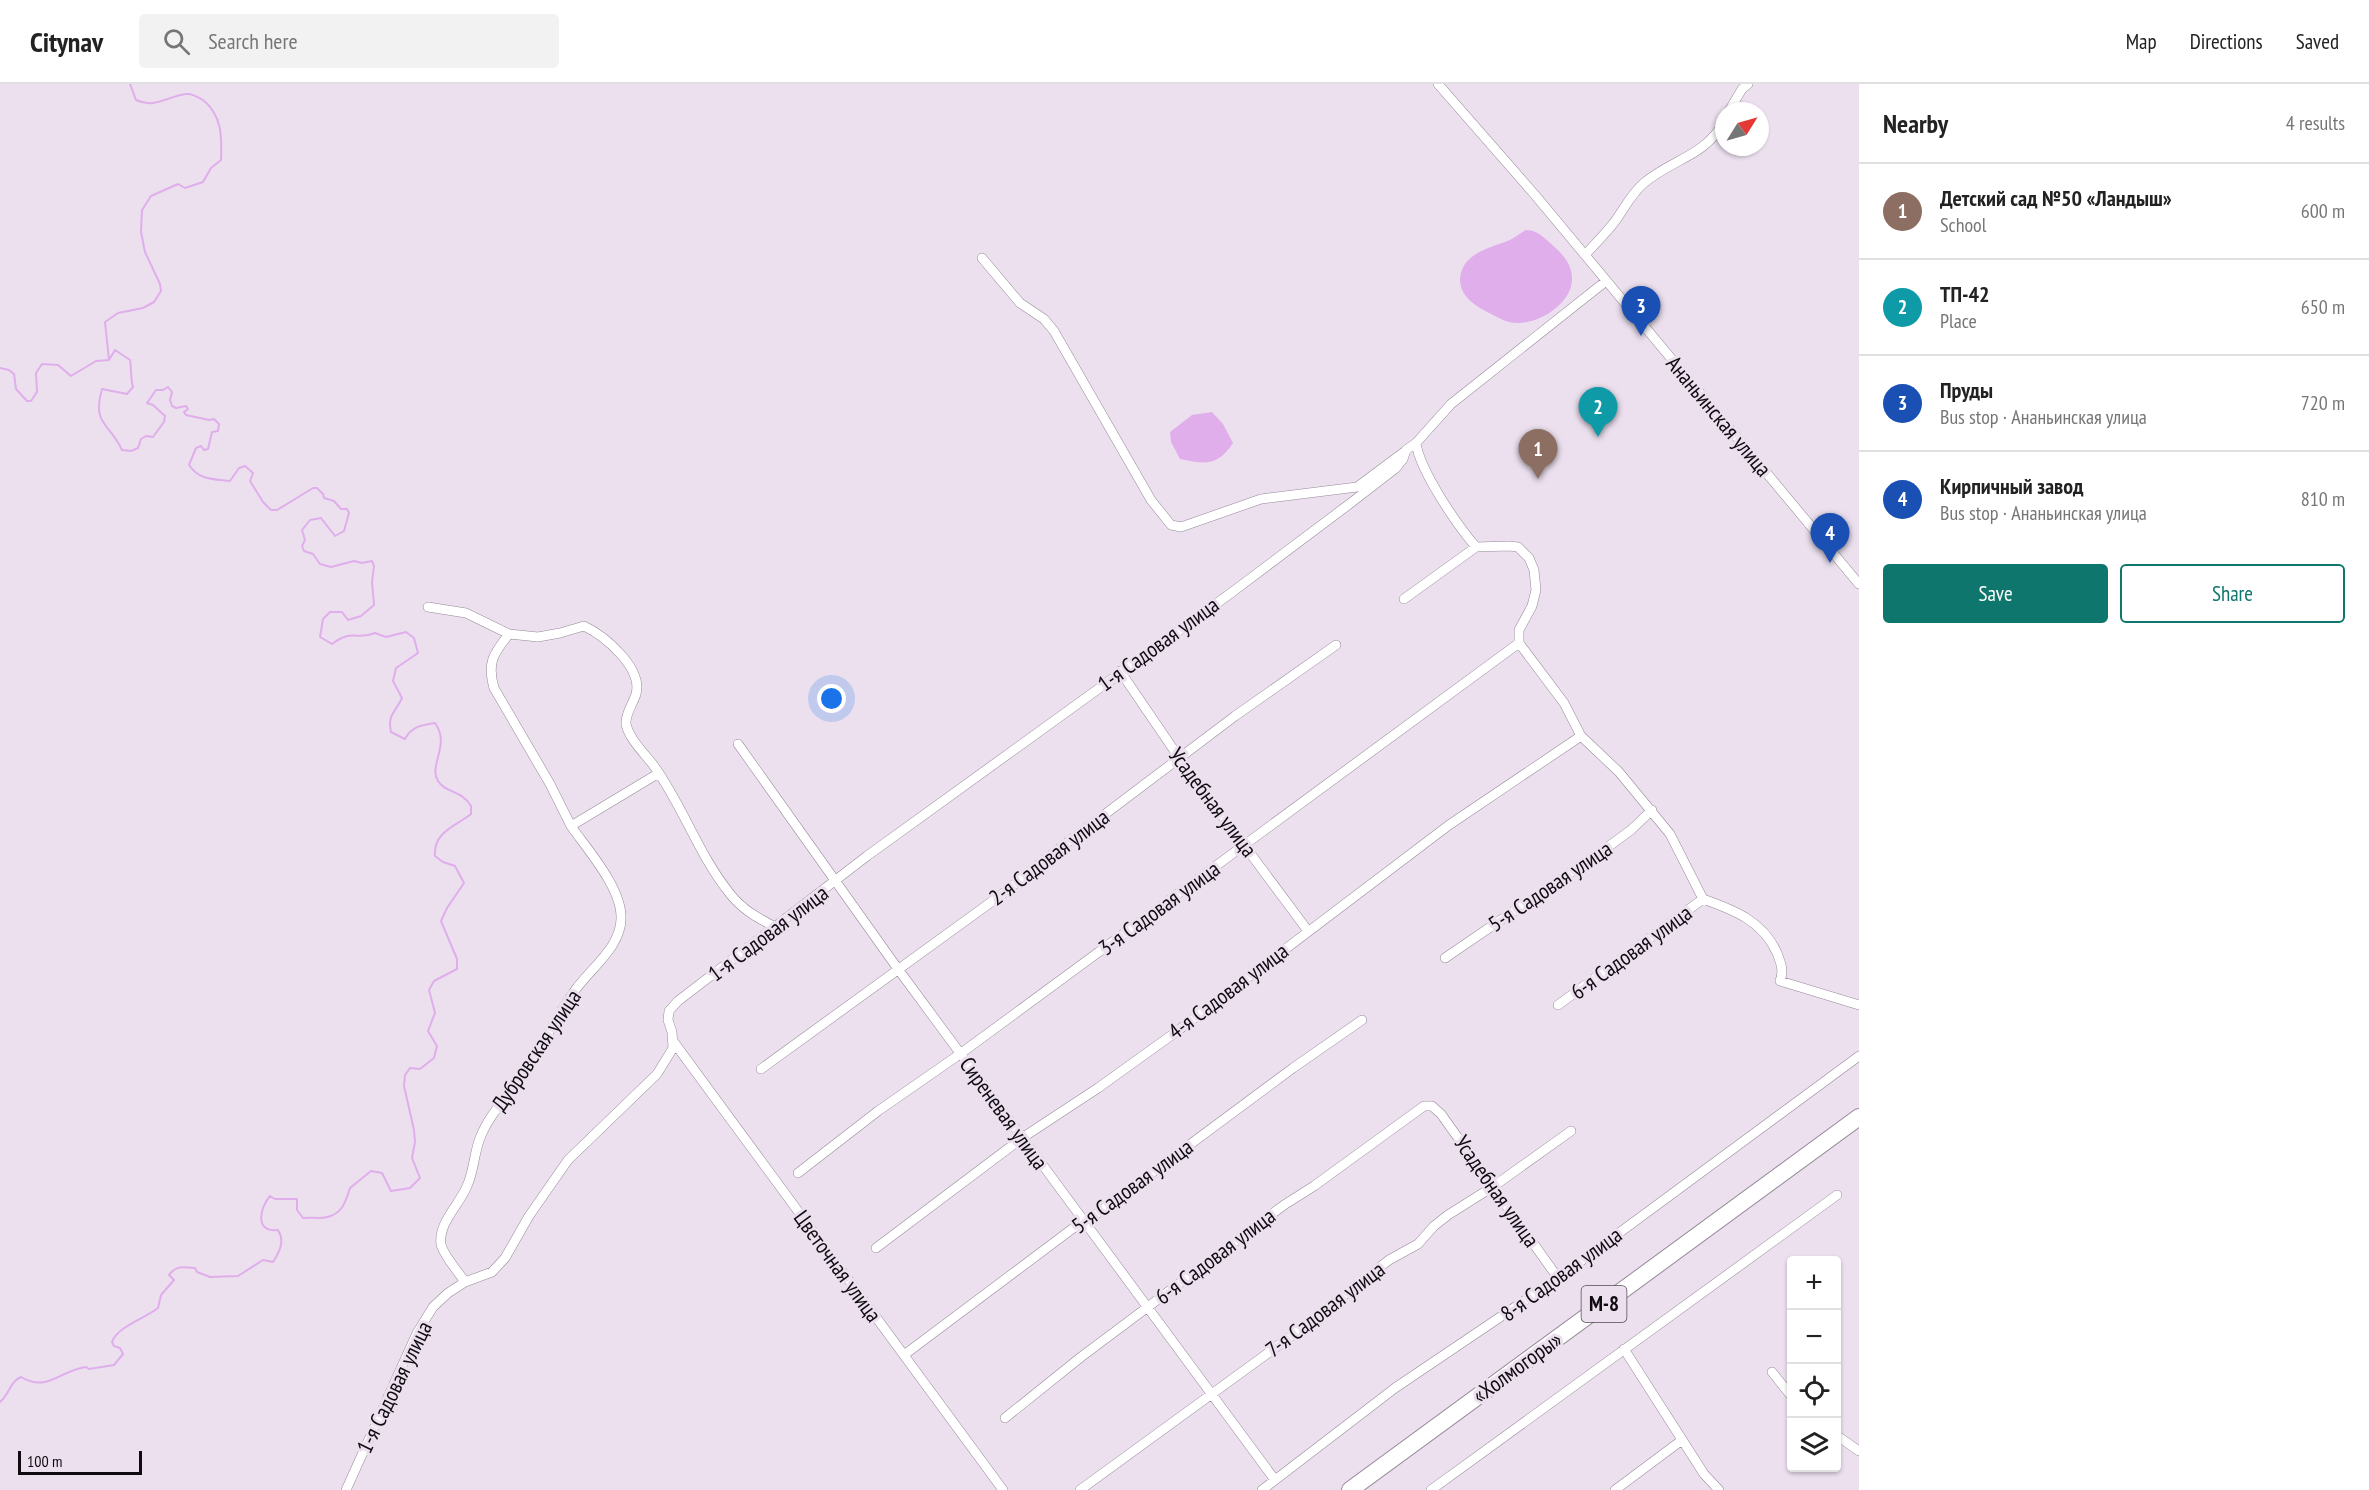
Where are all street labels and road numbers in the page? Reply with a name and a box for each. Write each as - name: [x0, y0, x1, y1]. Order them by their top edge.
- street label: Ананьинская улица: [1660, 350, 1778, 482]
- street label: 1-я Садовая улица: [1092, 591, 1224, 697]
- street label: Усадебная улица: [1163, 742, 1263, 862]
- street label: 2-я Садовая улица: [983, 803, 1115, 911]
- street label: 5-я Садовая улица: [1483, 834, 1617, 938]
- street label: 3-я Садовая улица: [1093, 855, 1225, 961]
- street label: 1-я Садовая улица: [702, 879, 834, 987]
- street label: 6-я Садовая улица: [1565, 899, 1697, 1005]
- street label: 4-я Садовая улица: [1162, 937, 1294, 1045]
- street label: Дубровская улица: [485, 984, 587, 1116]
- street label: Сиреневая улица: [954, 1051, 1054, 1175]
- street label: Усадебная улица: [1448, 1130, 1546, 1252]
- street label: 5-я Садовая улица: [1066, 1133, 1198, 1239]
- street label: 6-я Садовая улица: [1149, 1202, 1281, 1310]
- street label: Цветочная улица: [788, 1205, 888, 1327]
- street label: 8-я Садовая улица: [1495, 1221, 1627, 1327]
- street label: 7-я Садовая улица: [1260, 1255, 1390, 1363]
- road number: М-8: [1582, 1286, 1626, 1322]
- street label: 1-я Садовая улица: [350, 1316, 438, 1458]
- street label: «Холмогоры»: [1467, 1325, 1567, 1409]

